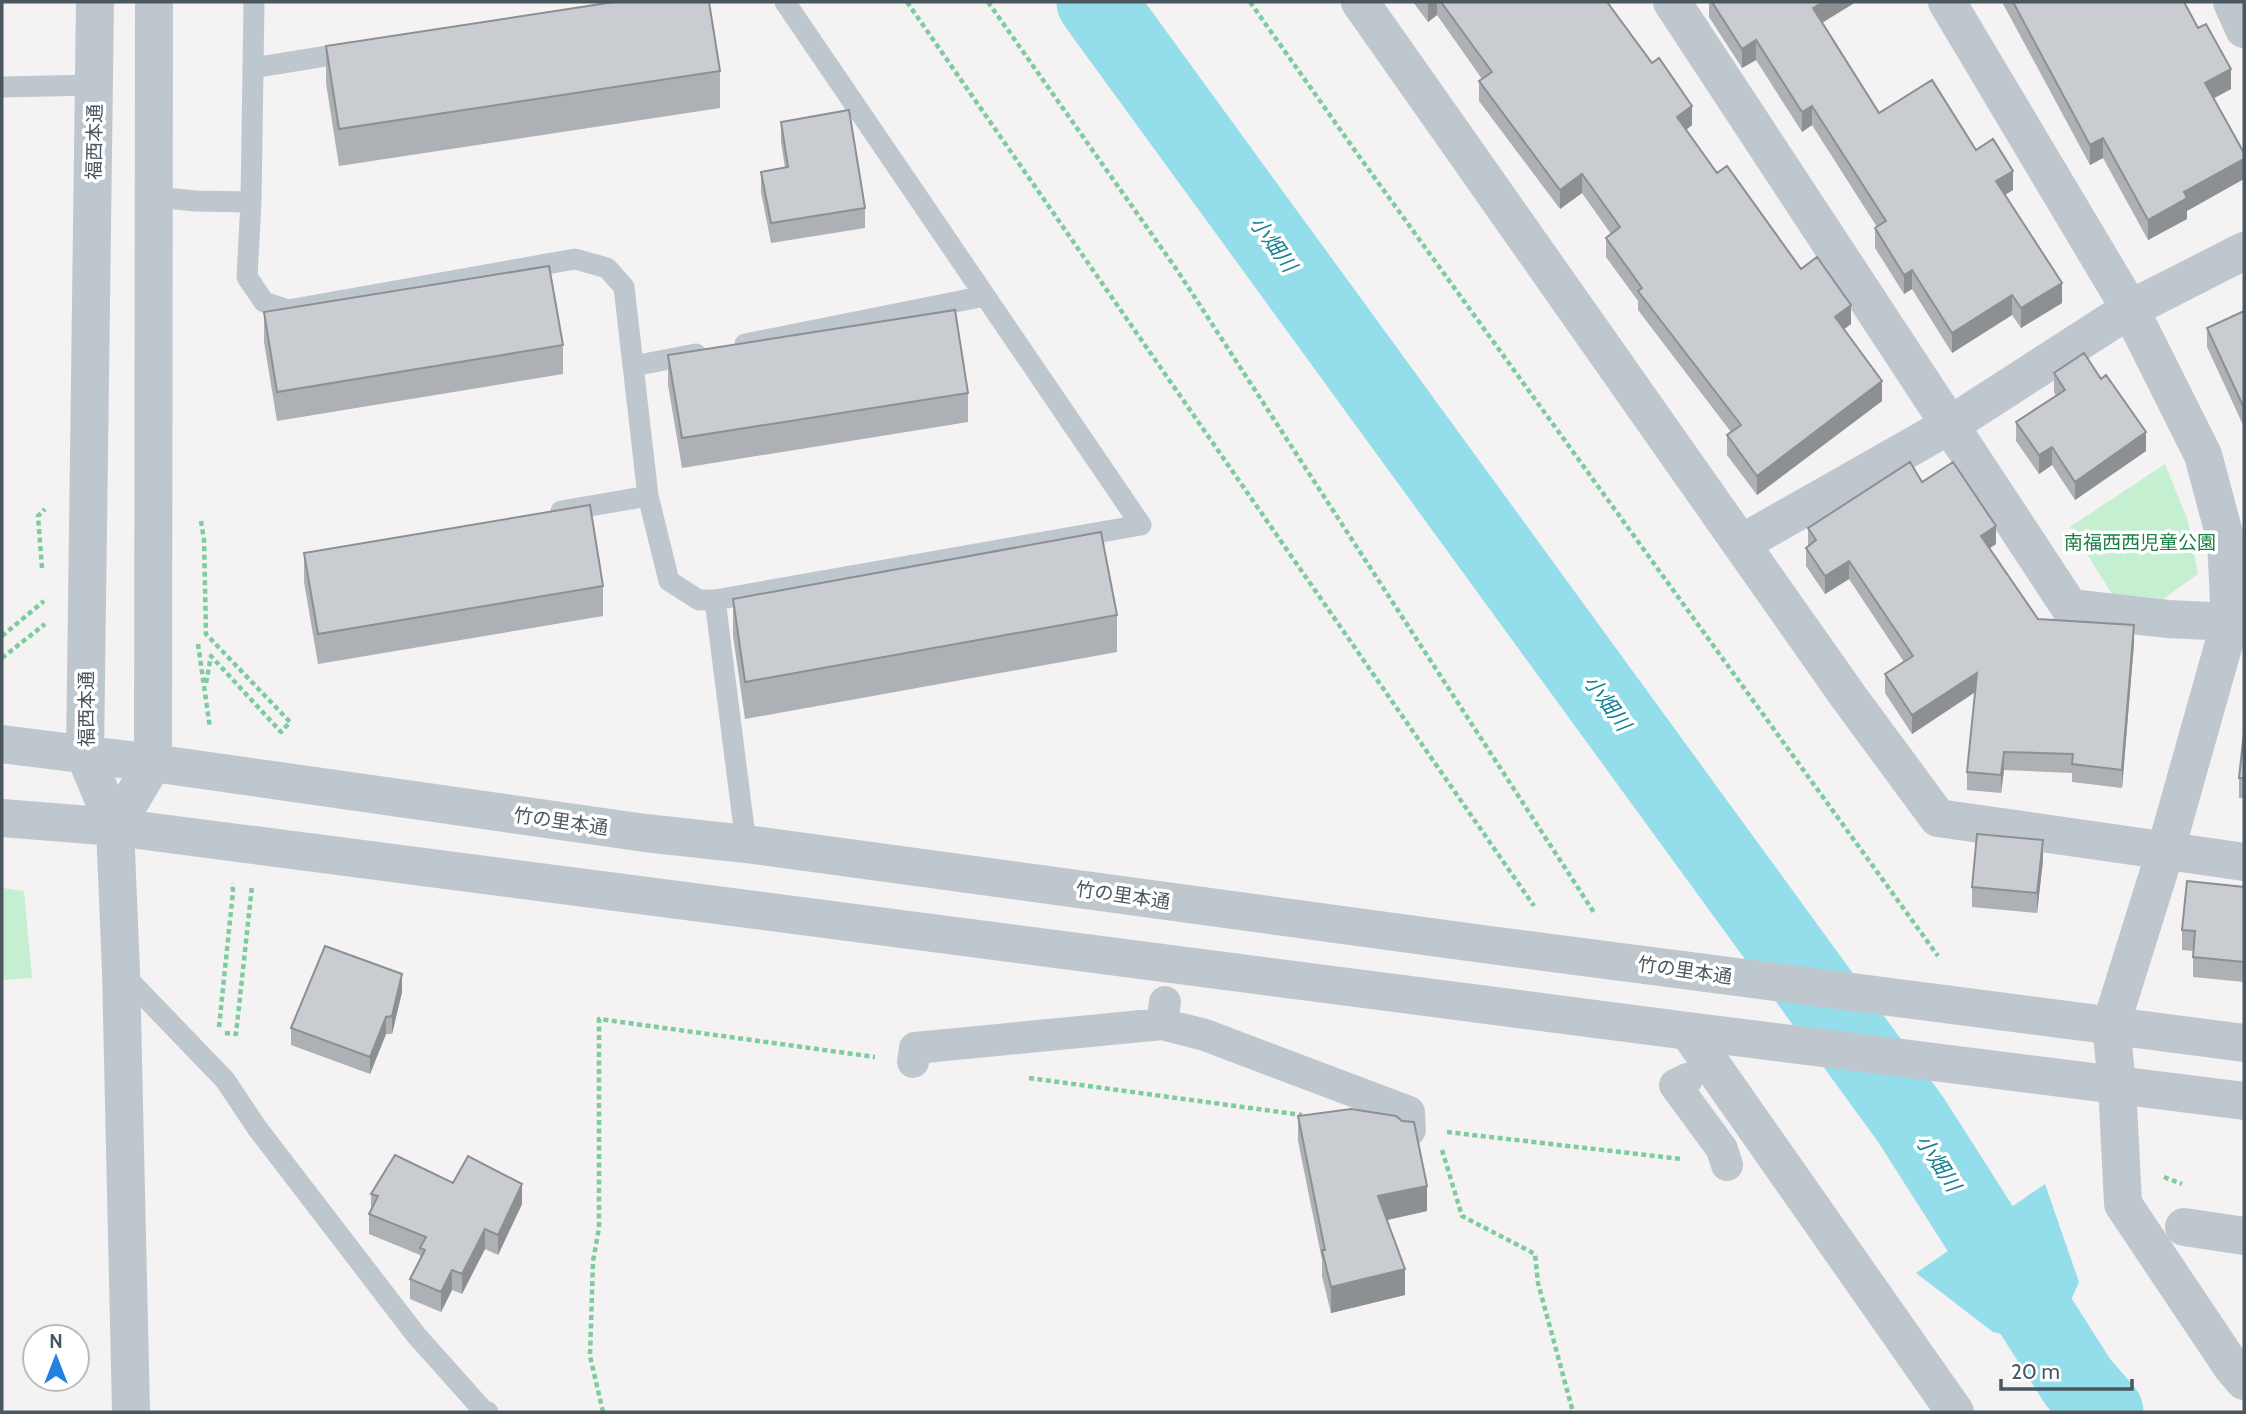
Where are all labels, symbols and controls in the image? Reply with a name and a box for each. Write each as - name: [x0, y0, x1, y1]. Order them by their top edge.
- street label: 福西本通: [82, 104, 107, 180]
- water label: 小畑川: [1245, 211, 1303, 278]
- park label: 南福西西児童公園: [2064, 531, 2216, 554]
- water label: 小畑川: [1579, 670, 1637, 737]
- street label: 福西本通: [75, 671, 98, 747]
- street label: 竹の里本通: [512, 803, 610, 839]
- street label: 竹の里本通: [1074, 877, 1172, 913]
- street label: 竹の里本通: [1636, 952, 1734, 988]
- water label: 小畑川: [1911, 1130, 1967, 1198]
- north arrow: [21, 1323, 91, 1393]
- text: N: [49, 1330, 63, 1353]
- scale bar: [2001, 1348, 2132, 1392]
- text: 20 m: [2011, 1359, 2060, 1384]

